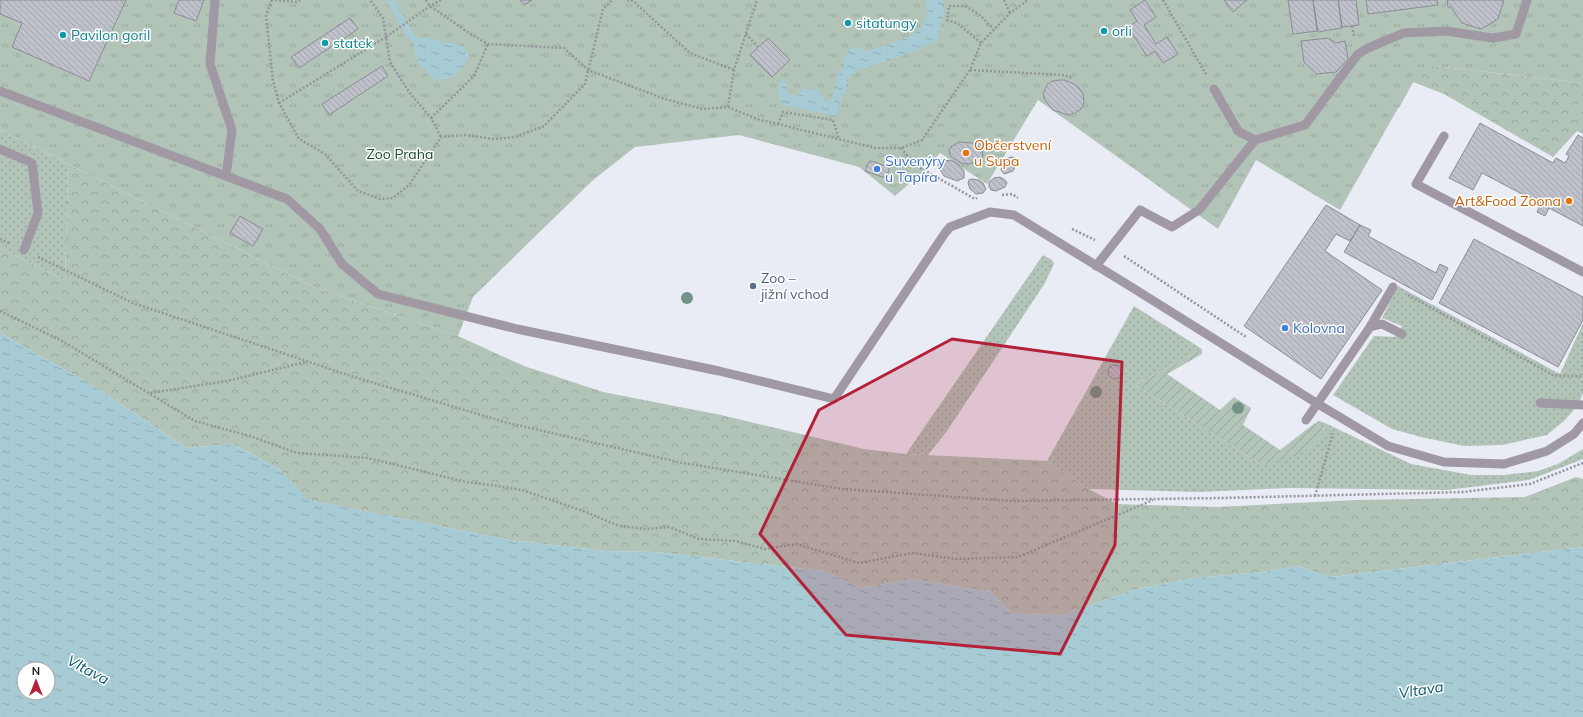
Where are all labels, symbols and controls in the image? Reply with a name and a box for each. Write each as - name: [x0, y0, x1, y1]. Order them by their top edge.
- place label: sitatungy: [856, 14, 917, 32]
- marker: sitatungy: [843, 18, 853, 28]
- place label: orli: [1112, 22, 1132, 40]
- place label: Pavilon goril: [71, 26, 150, 44]
- marker: orli: [1099, 26, 1109, 36]
- marker: Pavilon goril: [58, 30, 68, 40]
- place label: statek: [333, 34, 374, 52]
- marker: statek: [320, 38, 330, 48]
- place label: Občerstvení u Supa: [974, 136, 1052, 170]
- park label: Zoo Praha: [367, 145, 433, 163]
- marker: Občerstvení u Supa: [961, 148, 971, 158]
- place label: Suvenýry u Tapíra: [885, 152, 946, 186]
- marker: Suvenýry u Tapíra: [872, 164, 882, 174]
- place label: Art&Food Zoona: [1455, 192, 1561, 210]
- marker: Art&Food Zoona: [1564, 196, 1574, 206]
- place label: Zoo – jižní vchod: [760, 269, 829, 303]
- marker: Zoo – jižní vchod: [748, 281, 758, 291]
- place label: Kolovna: [1293, 319, 1345, 337]
- marker: Kolovna: [1280, 323, 1290, 333]
- water label: Vltava: [64, 651, 113, 689]
- north arrow: [16, 661, 56, 701]
- text: N: [32, 664, 40, 678]
- water label: Vltava: [1397, 677, 1445, 702]

